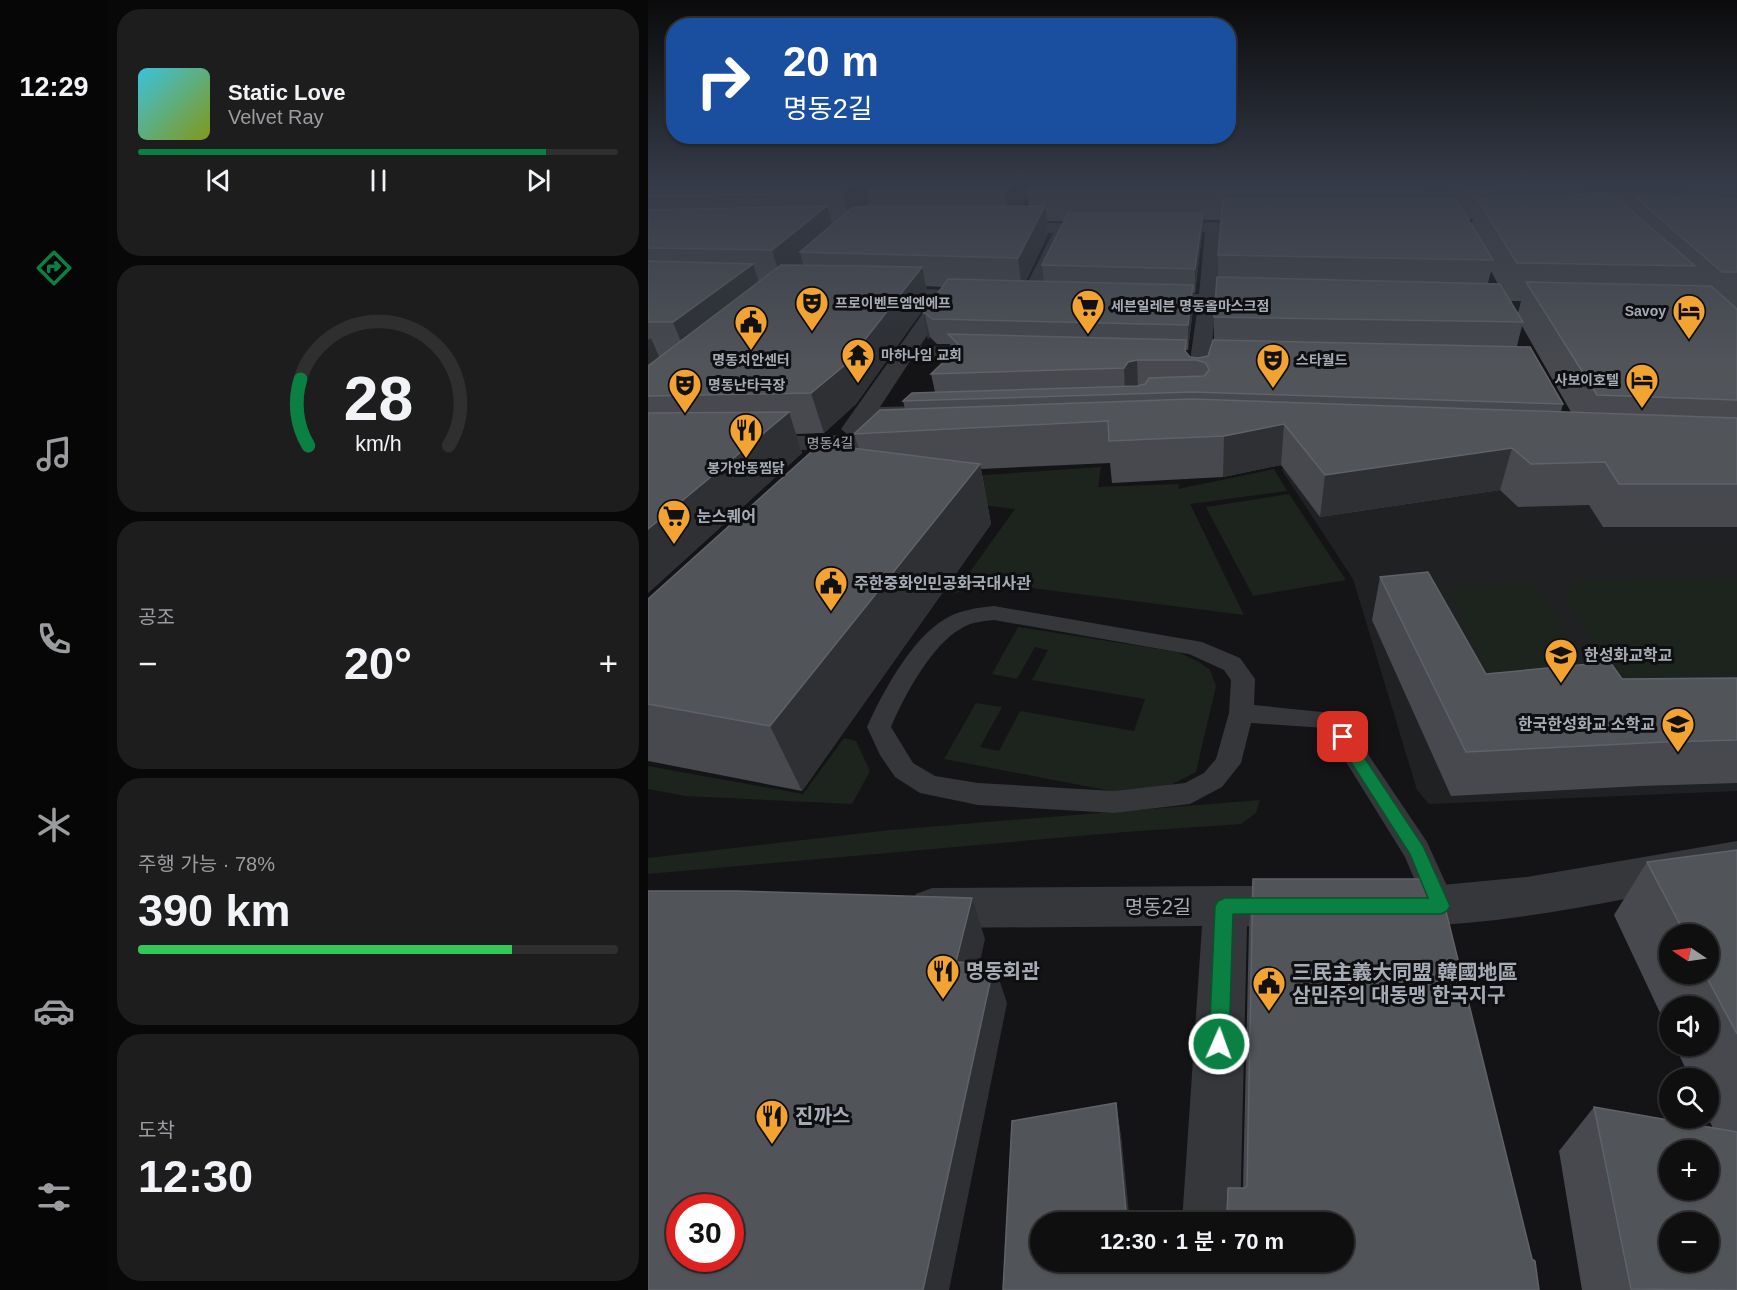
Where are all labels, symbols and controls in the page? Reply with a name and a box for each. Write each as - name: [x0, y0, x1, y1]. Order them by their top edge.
- text: 20 m: [783, 38, 879, 85]
- icon: right: [684, 42, 762, 120]
- text: 12:29: [19, 72, 89, 102]
- text: Static Love: [228, 80, 345, 105]
- text: 명동2길: [783, 94, 873, 124]
- text: Velvet Ray: [228, 106, 324, 128]
- icon: previous: [202, 164, 235, 197]
- icon: pause: [362, 164, 395, 197]
- icon: next: [522, 164, 555, 197]
- icon: directions: [33, 247, 75, 289]
- theatre icon: 프로이벤트엠엔에프: [794, 285, 830, 332]
- supermarket icon: 세븐일레븐 명동올마스크점: [1070, 288, 1106, 335]
- hotel icon: Savoy: [1671, 293, 1707, 340]
- place label: 프로이벤트엠엔에프: [835, 295, 951, 311]
- place label: 세븐일레븐 명동올마스크점: [1111, 298, 1269, 314]
- place label: Savoy: [1625, 303, 1666, 319]
- public building icon: 명동치안센터: [733, 304, 769, 351]
- temple icon: 마하나임 교회: [840, 337, 876, 384]
- theatre icon: 스타월드: [1255, 342, 1291, 389]
- place label: 마하나임 교회: [881, 347, 962, 363]
- place label: 명동치안센터: [712, 352, 790, 368]
- place label: 스타월드: [1296, 352, 1348, 368]
- hotel icon: 사보이호텔: [1624, 362, 1660, 409]
- text: 28: [343, 364, 413, 433]
- theatre icon: 명동난타극장: [667, 367, 703, 414]
- place label: 사보이호텔: [1555, 372, 1619, 388]
- place label: 명동난타극장: [708, 377, 785, 393]
- restaurant icon: 봉가안동찜닭: [728, 412, 764, 459]
- text: km/h: [355, 432, 401, 456]
- icon: music: [33, 433, 75, 475]
- street label: 명동4길: [807, 435, 853, 451]
- place label: 봉가안동찜닭: [707, 460, 785, 476]
- supermarket icon: 눈스퀘어: [656, 498, 692, 545]
- place label: 눈스퀘어: [697, 508, 756, 525]
- public building icon: 주한중화인민공화국대사관: [813, 565, 849, 612]
- place label: 주한중화인민공화국대사관: [854, 574, 1031, 592]
- text: 공조: [138, 606, 175, 628]
- icon: phone: [33, 618, 75, 660]
- school or university icon: 한성화교학교: [1543, 637, 1579, 684]
- text: 20°: [344, 638, 412, 689]
- text: −: [138, 645, 157, 682]
- text: +: [599, 645, 618, 682]
- place label: 한성화교학교: [1584, 646, 1673, 664]
- school or university icon: 한국한성화교 소학교: [1660, 706, 1696, 753]
- pin: [1317, 711, 1368, 762]
- place label: 한국한성화교 소학교: [1518, 715, 1655, 733]
- icon: arrive: [1326, 720, 1359, 753]
- icon: climate: [33, 804, 75, 846]
- text: 주행 가능 · 78%: [138, 853, 275, 875]
- text: 390 km: [138, 885, 291, 936]
- street label: 명동2길: [1125, 896, 1191, 918]
- north arrow: [1659, 924, 1719, 984]
- map controls: [1659, 924, 1719, 1272]
- restaurant icon: 명동회관: [925, 953, 961, 1000]
- place label: 명동회관: [966, 960, 1040, 982]
- place label: 三民主義大同盟 韓國地區 삼민주의 대동맹 한국지구: [1292, 961, 1518, 1006]
- public building icon: 三民主義大同盟 韓國地區 삼민주의 대동맹 한국지구: [1251, 965, 1287, 1012]
- icon: car: [33, 990, 75, 1032]
- button: sound: [1659, 996, 1719, 1056]
- position arrow: [1187, 1012, 1251, 1076]
- button: search: [1659, 1068, 1719, 1128]
- restaurant icon: 진까스: [754, 1098, 790, 1145]
- place label: 진까스: [795, 1105, 850, 1127]
- text: 도착: [138, 1119, 175, 1141]
- button: +: [1659, 1140, 1719, 1200]
- text: 12:30: [138, 1151, 253, 1202]
- icon: filters: [33, 1176, 75, 1218]
- speed limit sign: 30: [666, 1194, 744, 1272]
- button: −: [1659, 1212, 1719, 1272]
- text: 12:30 · 1 분 · 70 m: [1100, 1229, 1284, 1254]

